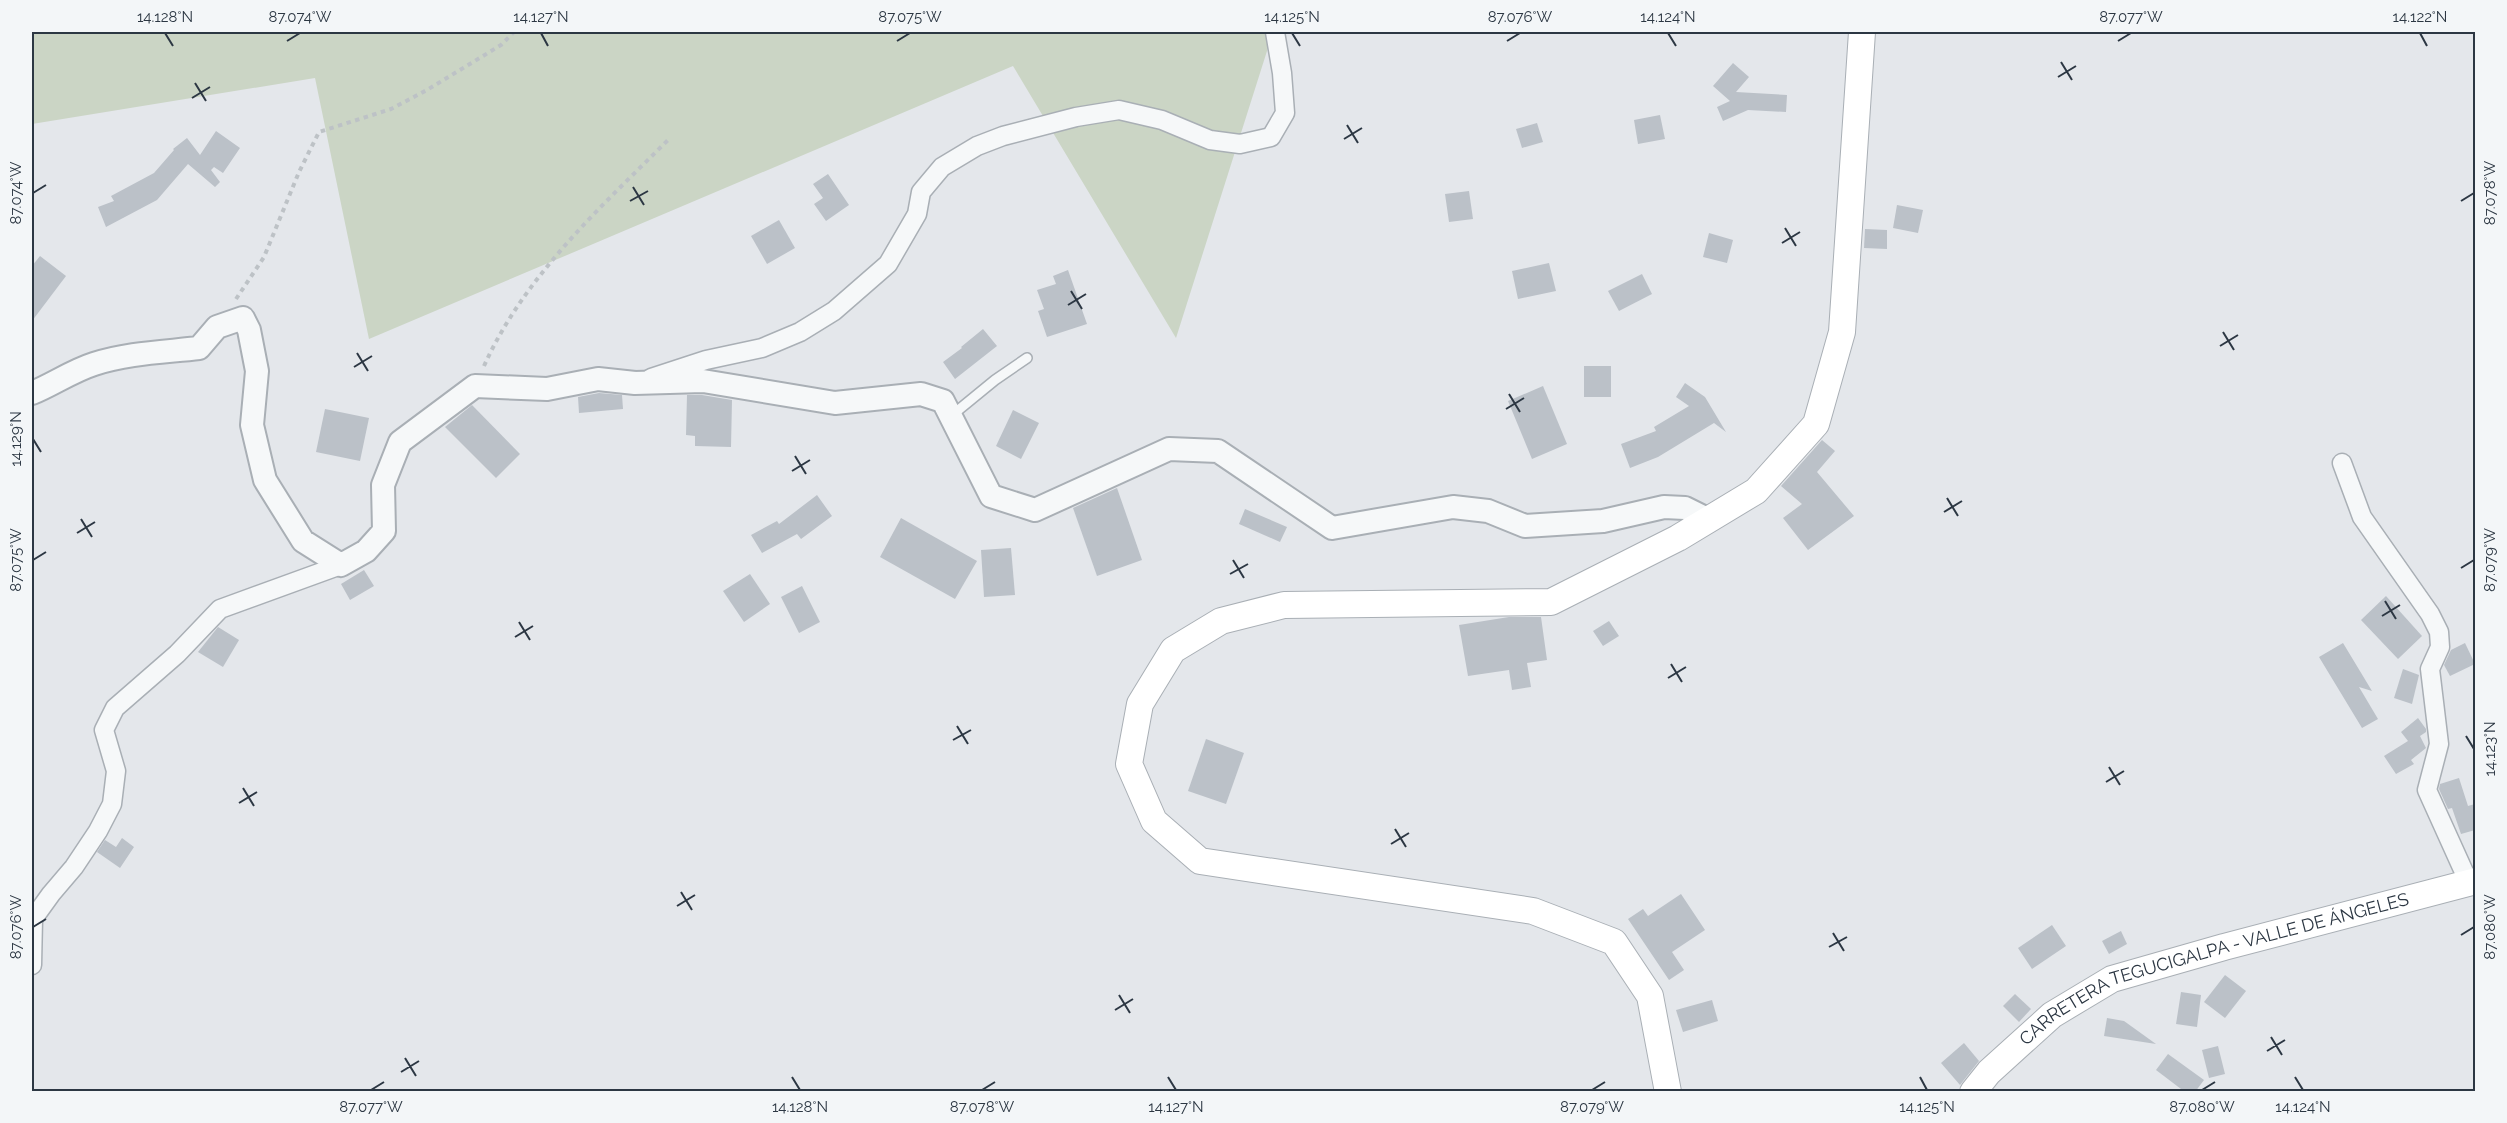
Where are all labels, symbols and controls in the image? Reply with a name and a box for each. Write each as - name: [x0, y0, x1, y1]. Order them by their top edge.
- text: 14.128°N: [137, 8, 193, 26]
- text: 87.074°W: [269, 8, 332, 26]
- text: 14.127°N: [513, 8, 569, 26]
- text: 87.075°W: [878, 8, 942, 26]
- text: 14.125°N: [1264, 8, 1320, 26]
- text: 87.076°W: [1488, 8, 1553, 26]
- text: 14.124°N: [1640, 8, 1696, 26]
- text: 87.077°W: [2099, 8, 2163, 26]
- text: 14.122°N: [2393, 8, 2447, 26]
- text: 87.078°W: [2481, 160, 2499, 225]
- text: 87.074°W: [7, 161, 25, 224]
- text: 14.129°N: [7, 411, 25, 467]
- text: 87.075°W: [7, 528, 25, 592]
- text: 87.079°W: [2481, 528, 2499, 592]
- text: 14.123°N: [2481, 722, 2499, 776]
- street label: CARRETERA TEGUCIGALPA - VALLE DE ÁNGELES: [2015, 888, 2411, 1049]
- text: 87.076°W: [7, 894, 25, 959]
- text: 87.080°W: [2481, 894, 2499, 960]
- text: 87.077°W: [339, 1098, 403, 1116]
- text: 14.128°N: [772, 1098, 828, 1116]
- text: 87.078°W: [950, 1098, 1015, 1116]
- text: 14.127°N: [1148, 1098, 1204, 1116]
- text: 87.079°W: [1560, 1098, 1624, 1116]
- text: 14.125°N: [1899, 1098, 1955, 1116]
- text: 87.080°W: [2169, 1098, 2235, 1116]
- text: 14.124°N: [2275, 1098, 2331, 1116]

